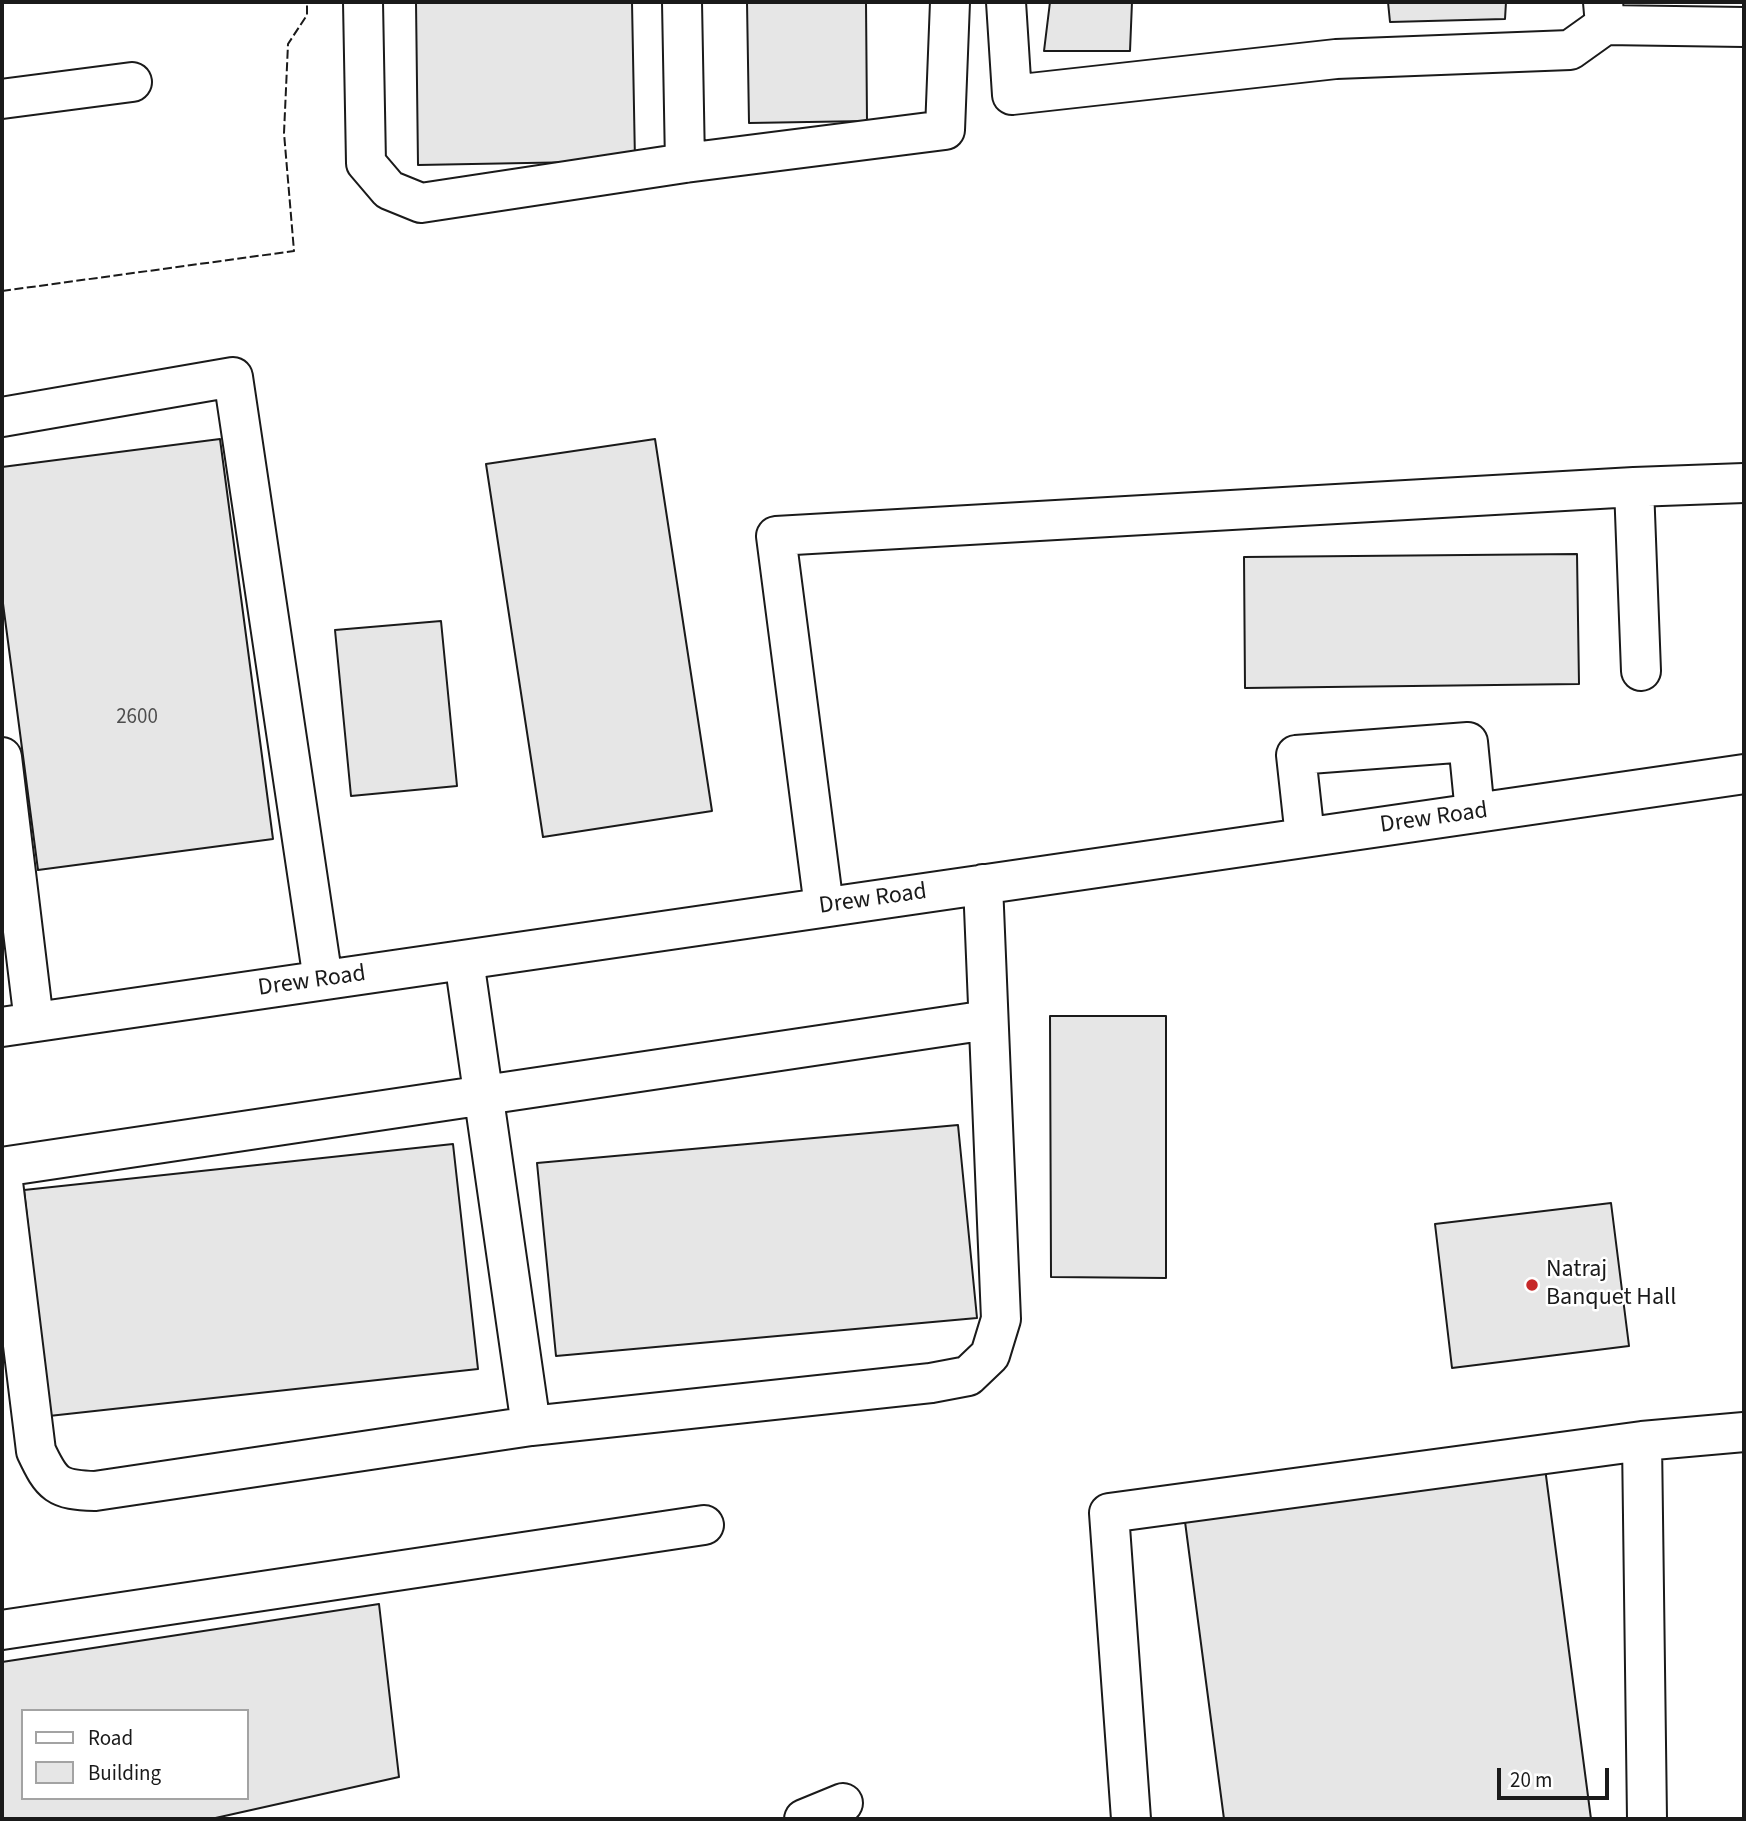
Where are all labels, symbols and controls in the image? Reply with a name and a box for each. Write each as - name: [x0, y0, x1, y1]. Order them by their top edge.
- house number: 2600: [116, 705, 158, 731]
- street label: Drew Road: [1378, 797, 1490, 841]
- street label: Drew Road: [817, 878, 929, 922]
- street label: Drew Road: [256, 960, 368, 1004]
- place label: Natraj Banquet Hall: [1546, 1257, 1676, 1313]
- marker: Natraj Banquet Hall: [1524, 1277, 1540, 1293]
- legend: [21, 1709, 248, 1800]
- text: Road: [88, 1723, 133, 1753]
- scale bar: [1501, 1755, 1613, 1799]
- text: Building: [88, 1758, 161, 1788]
- text: 20 m: [1510, 1765, 1552, 1795]

